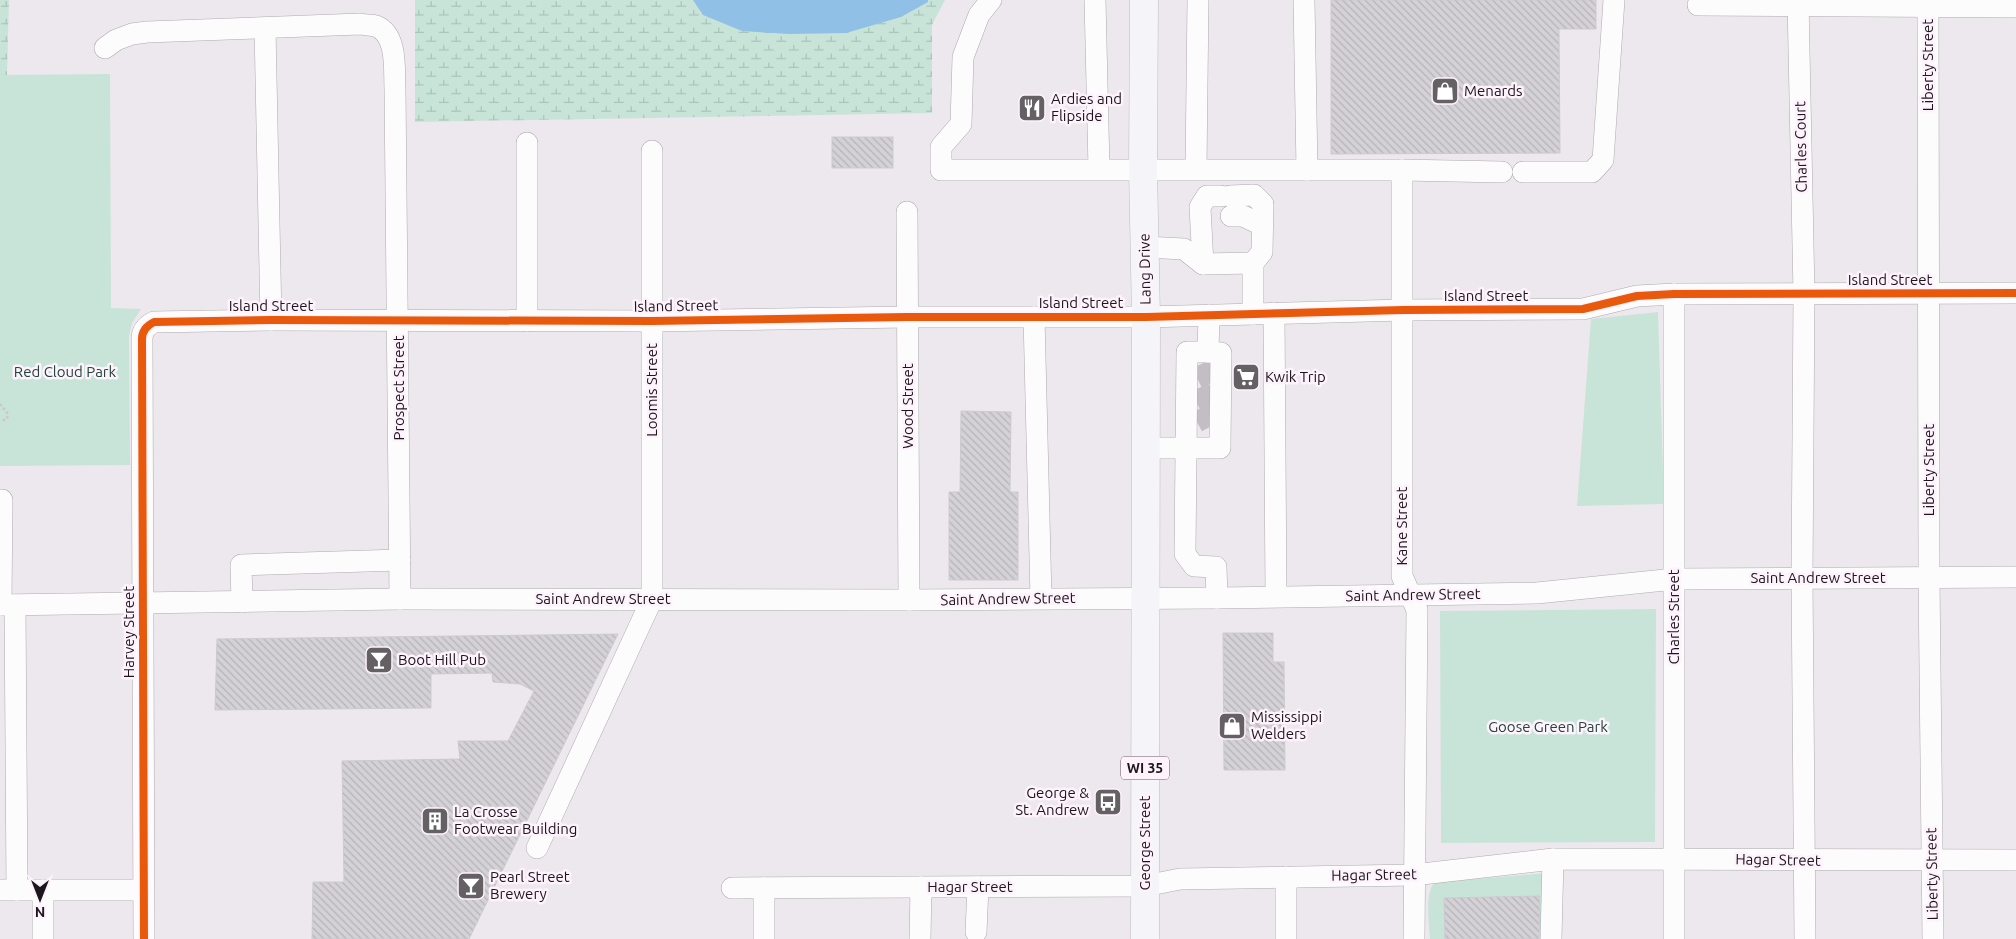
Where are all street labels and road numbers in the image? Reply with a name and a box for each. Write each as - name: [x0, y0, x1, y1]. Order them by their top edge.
- street label: Liberty Street: [1919, 19, 1936, 111]
- street label: Charles Court: [1791, 101, 1810, 193]
- street label: Lang Drive: [1135, 233, 1154, 305]
- street label: Island Street: [1848, 271, 1932, 288]
- street label: Island Street: [1444, 287, 1528, 304]
- street label: Island Street: [1039, 294, 1123, 311]
- street label: Island Street: [634, 296, 719, 315]
- street label: Island Street: [229, 297, 313, 314]
- street label: Prospect Street: [390, 335, 407, 441]
- street label: Loomis Street: [643, 343, 660, 437]
- street label: Wood Street: [899, 363, 916, 449]
- street label: Liberty Street: [1920, 424, 1937, 516]
- street label: Kane Street: [1393, 486, 1410, 566]
- street label: Charles Street: [1665, 569, 1682, 665]
- street label: Saint Andrew Street: [1750, 569, 1886, 586]
- street label: Saint Andrew Street: [1345, 585, 1481, 604]
- street label: Harvey Street: [120, 586, 137, 678]
- street label: Saint Andrew Street: [940, 589, 1076, 608]
- street label: Saint Andrew Street: [535, 590, 671, 607]
- road number: WI 35: [1121, 756, 1169, 780]
- street label: George Street: [1136, 795, 1153, 890]
- street label: Liberty Street: [1922, 828, 1941, 920]
- street label: Hagar Street: [1735, 850, 1821, 869]
- street label: Hagar Street: [1331, 865, 1417, 884]
- street label: Hagar Street: [927, 878, 1013, 895]

